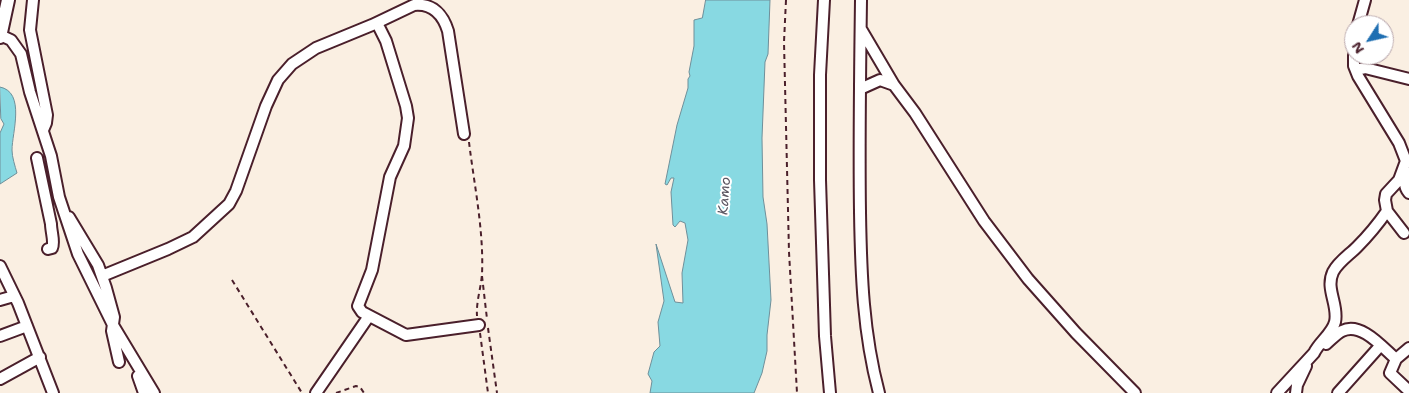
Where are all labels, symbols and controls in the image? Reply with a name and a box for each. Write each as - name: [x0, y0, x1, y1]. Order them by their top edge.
- north arrow: [1344, 15, 1394, 65]
- text: N: [1347, 38, 1368, 58]
- water label: Kamo: [715, 177, 735, 215]

